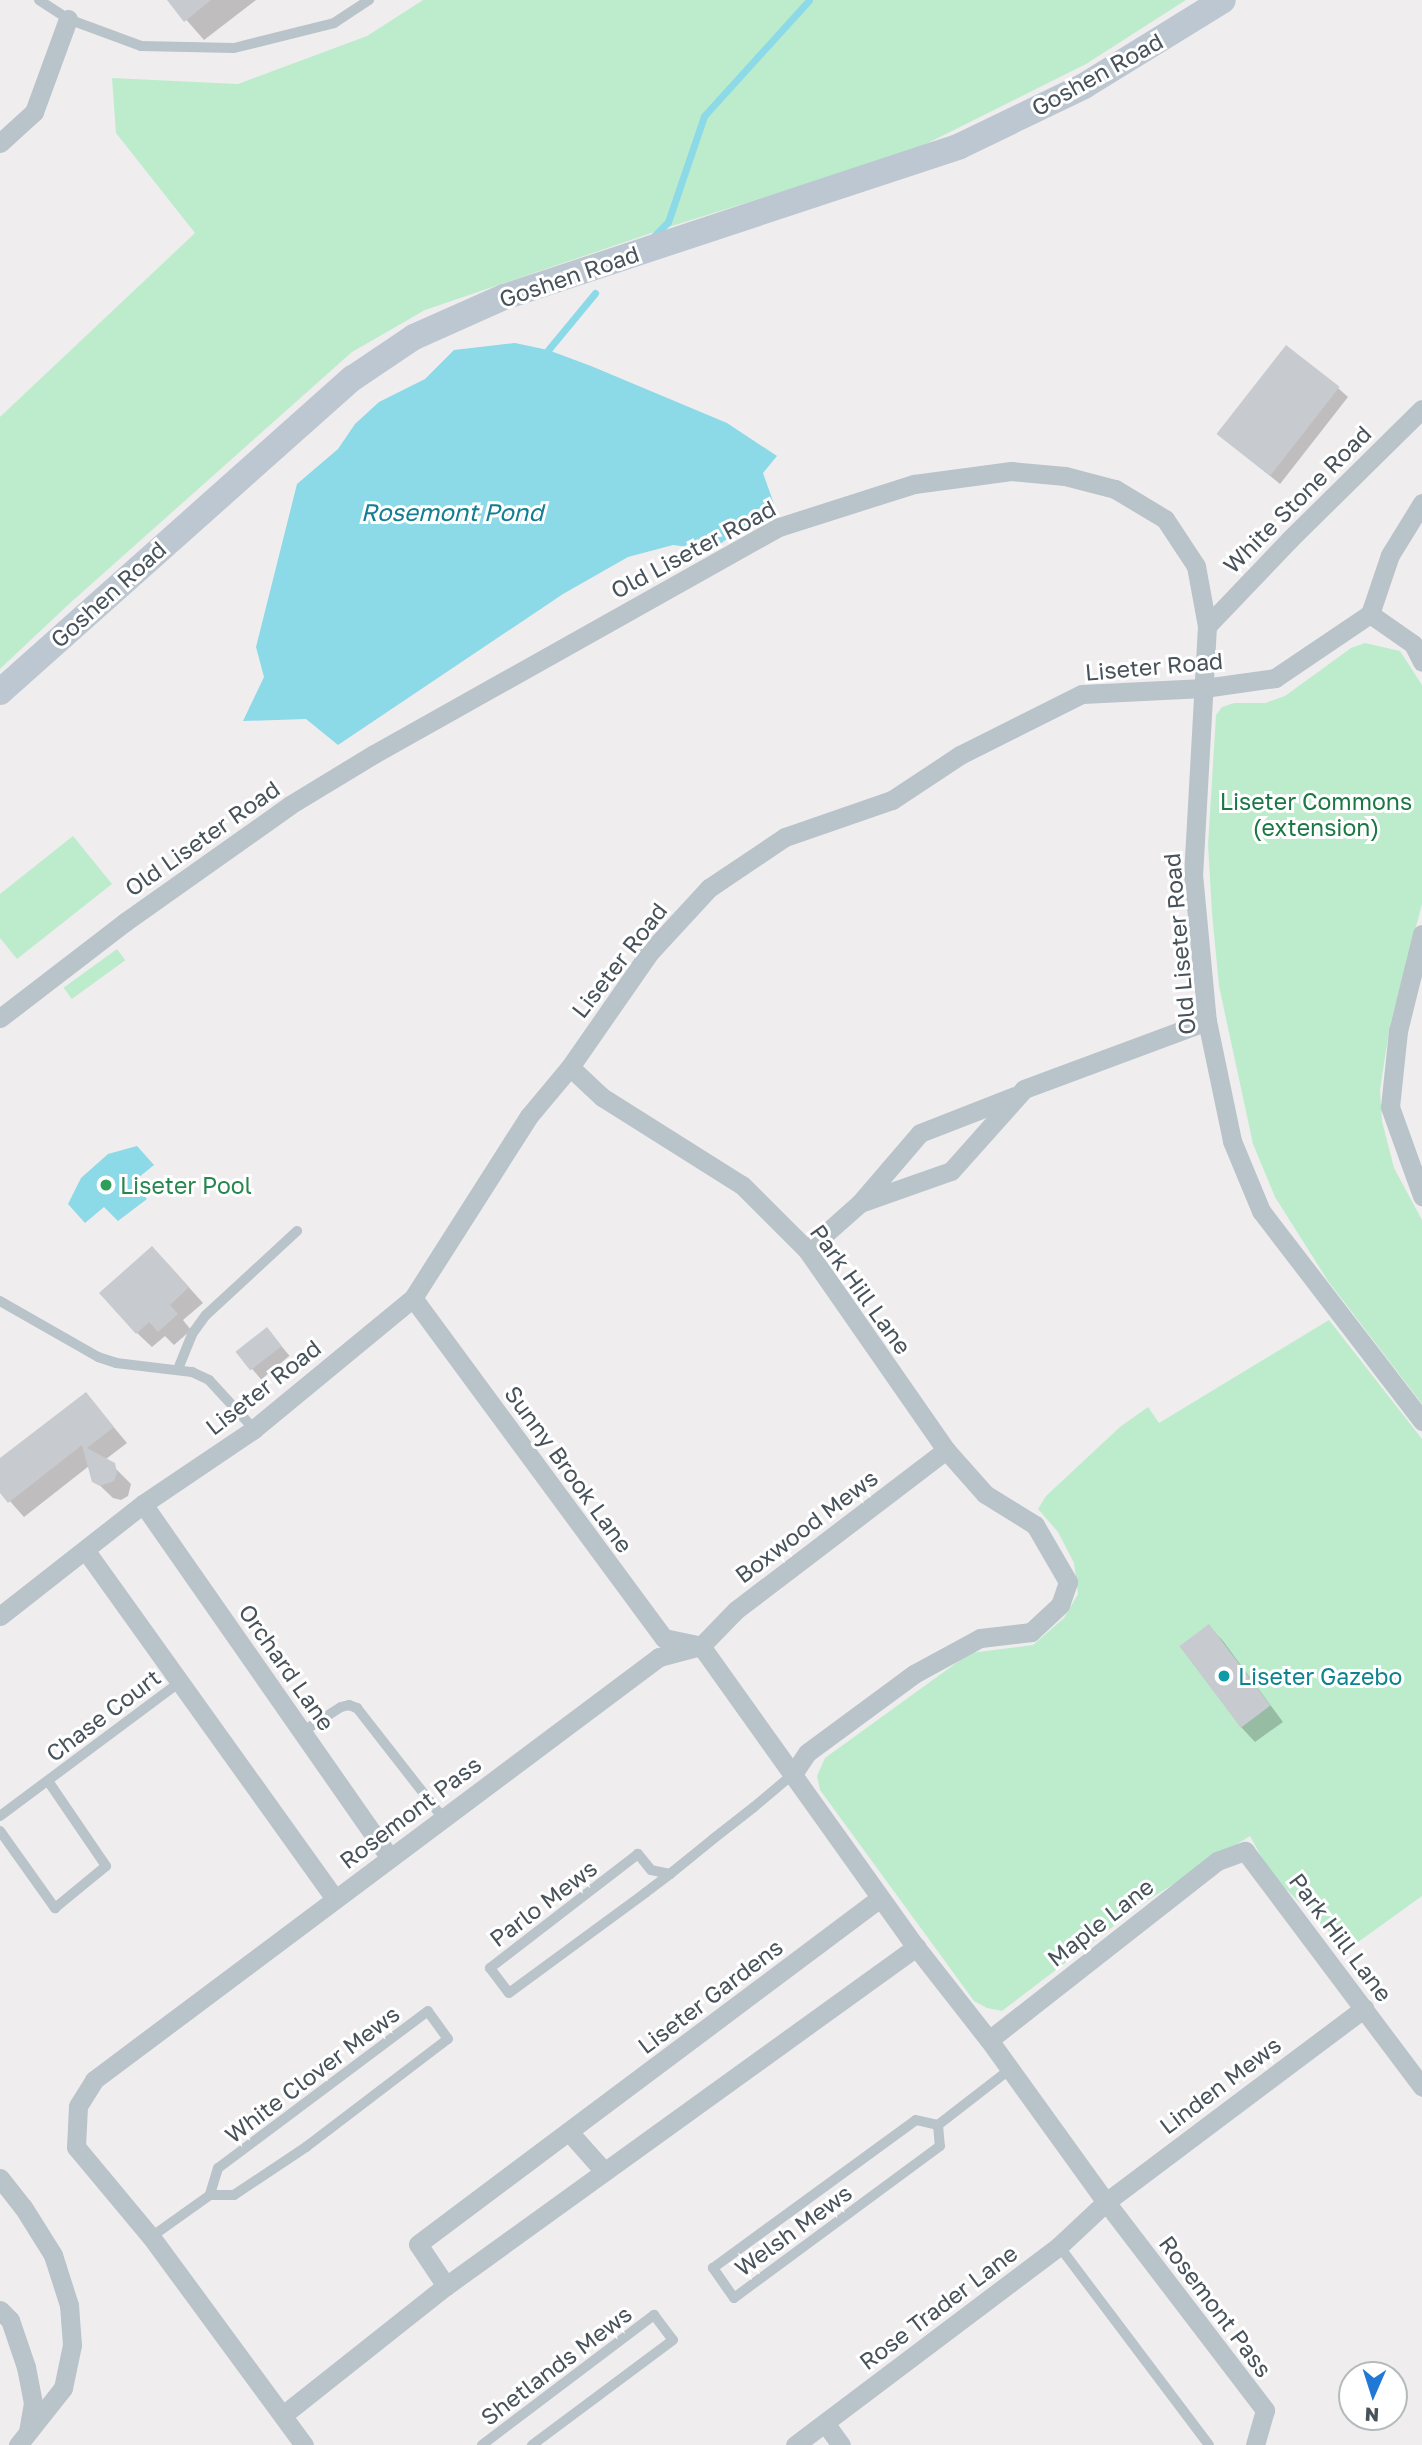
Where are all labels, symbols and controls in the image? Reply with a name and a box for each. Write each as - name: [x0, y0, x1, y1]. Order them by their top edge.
- street label: Goshen Road: [1026, 27, 1168, 121]
- street label: Goshen Road: [496, 239, 642, 313]
- street label: White Stone Road: [1217, 419, 1377, 579]
- street label: Old Liseter Road: [606, 494, 780, 604]
- water label: Rosemont Pond: [361, 498, 543, 526]
- street label: Goshen Road: [45, 535, 171, 653]
- street label: Liseter Road: [1084, 646, 1224, 686]
- street label: Old Liseter Road: [119, 774, 285, 902]
- park label: Liseter Commons (extension): [1220, 787, 1412, 841]
- street label: Old Liseter Road: [1157, 852, 1201, 1036]
- street label: Liseter Road: [566, 897, 672, 1023]
- place label: Liseter Pool: [120, 1171, 252, 1199]
- marker: Liseter Pool: [98, 1177, 114, 1193]
- street label: Park Hill Lane: [805, 1219, 917, 1359]
- street label: Liseter Road: [200, 1334, 326, 1440]
- street label: Sunny Brook Lane: [499, 1380, 639, 1558]
- street label: Boxwood Mews: [729, 1463, 883, 1589]
- street label: Orchard Lane: [233, 1599, 341, 1735]
- place label: Liseter Gazebo: [1238, 1662, 1402, 1690]
- street label: Chase Court: [40, 1663, 166, 1767]
- marker: Liseter Gazebo: [1216, 1668, 1232, 1684]
- street label: Rosemont Pass: [334, 1750, 486, 1874]
- street label: Parlo Mews: [484, 1854, 602, 1952]
- street label: Park Hill Lane: [1284, 1867, 1398, 2007]
- street label: Maple Lane: [1041, 1872, 1159, 1972]
- street label: Liseter Gardens: [632, 1933, 788, 2059]
- street label: White Clover Mews: [219, 1999, 405, 2149]
- street label: Linden Mews: [1154, 2030, 1286, 2140]
- street label: Welsh Mews: [729, 2178, 857, 2282]
- street label: Rosemont Pass: [1154, 2230, 1278, 2382]
- street label: Rose Trader Lane: [854, 2239, 1022, 2375]
- street label: Shetlands Mews: [475, 2299, 637, 2431]
- north arrow: [1338, 2361, 1408, 2431]
- text: N: [1364, 2404, 1380, 2427]

